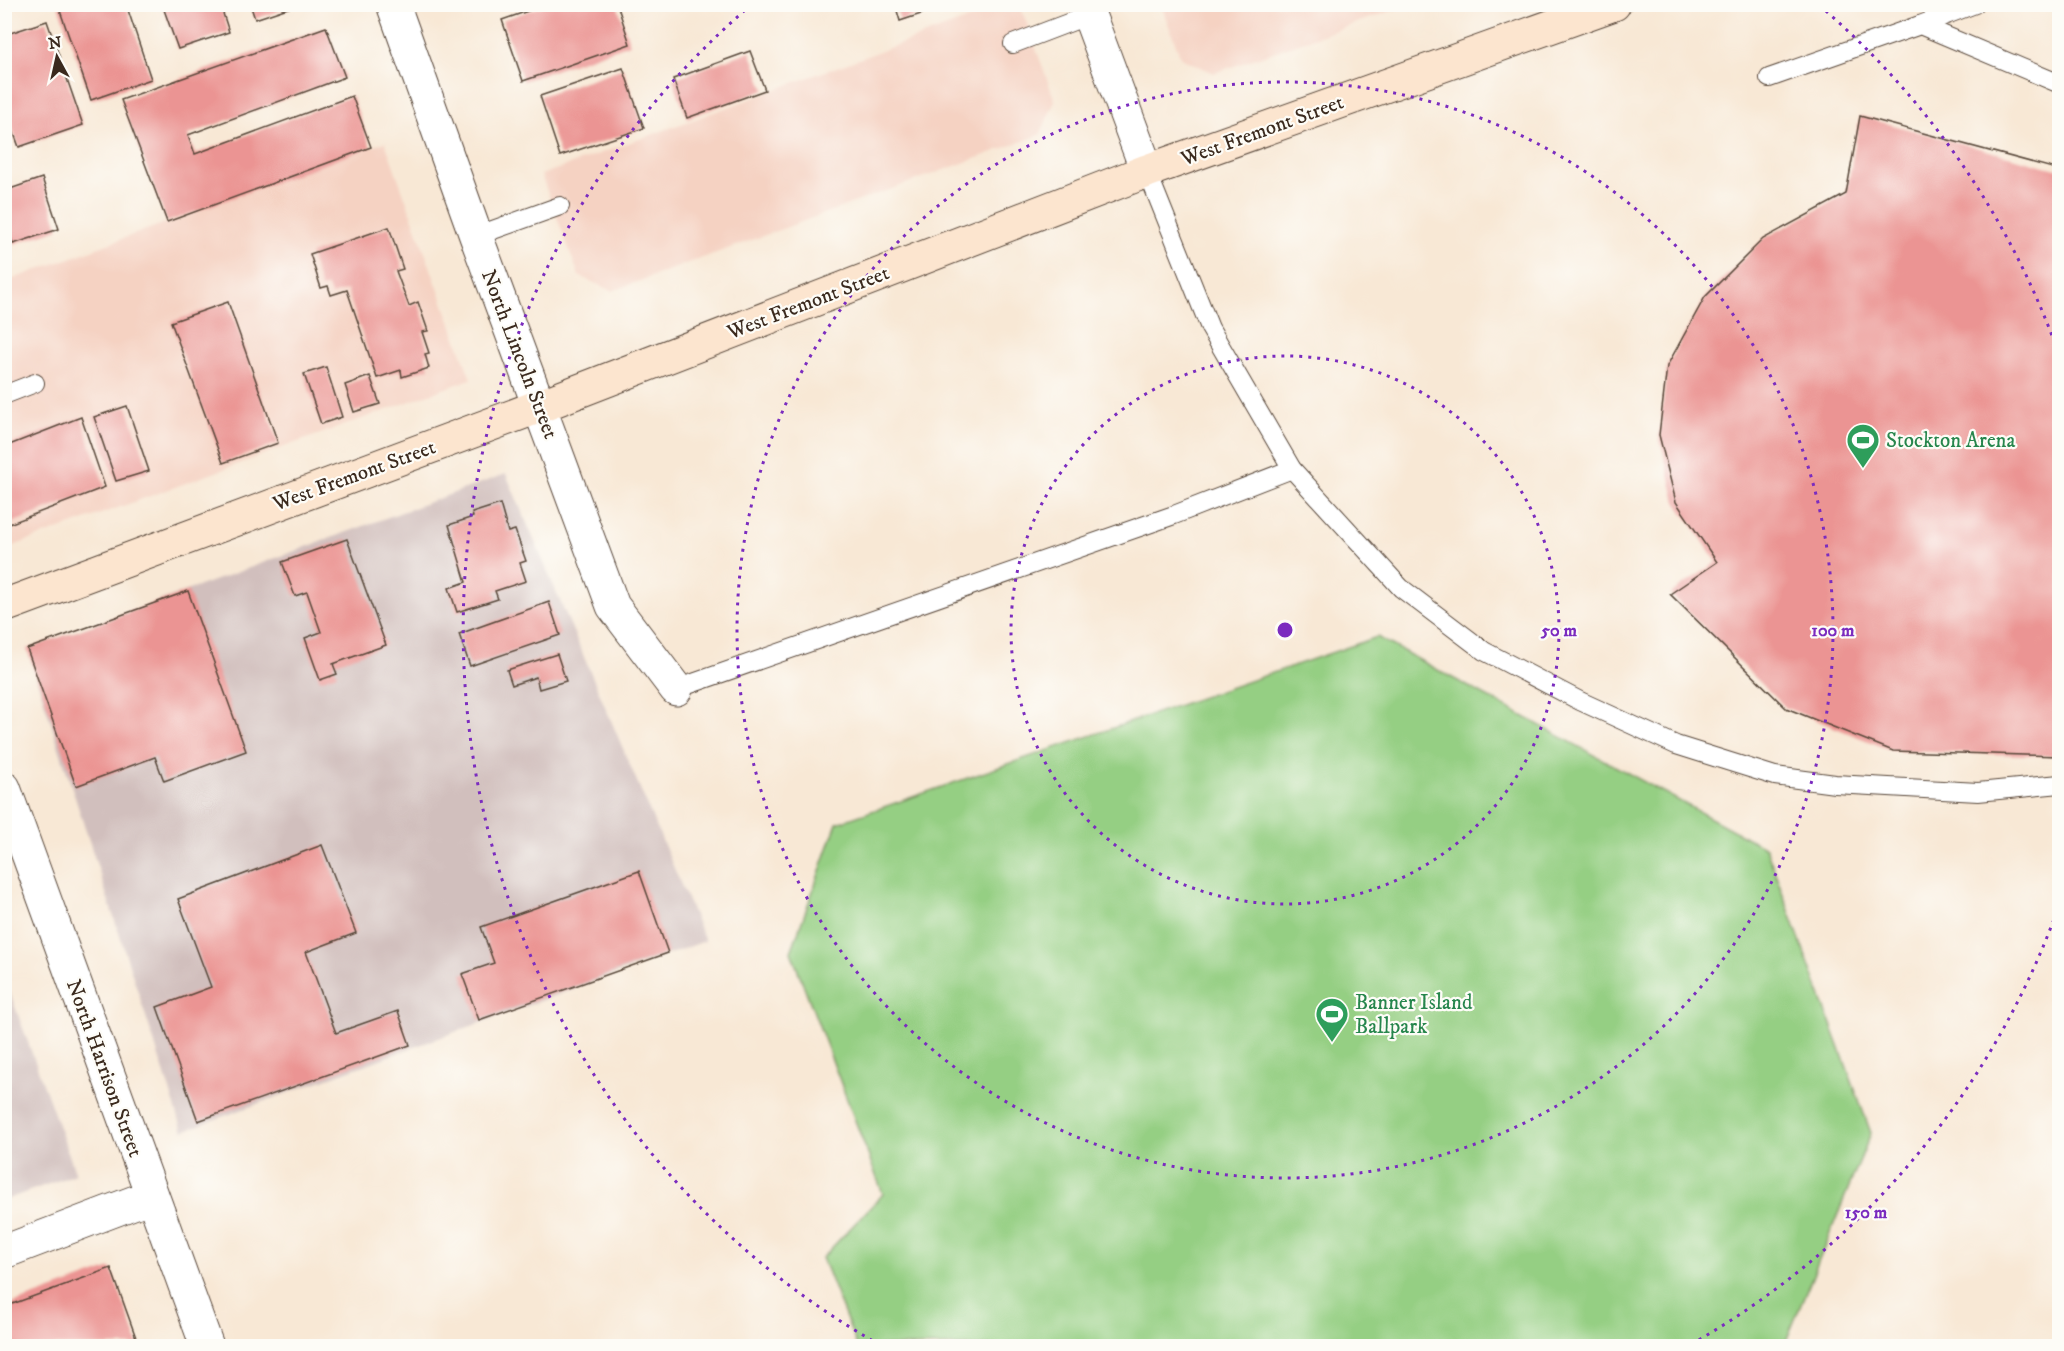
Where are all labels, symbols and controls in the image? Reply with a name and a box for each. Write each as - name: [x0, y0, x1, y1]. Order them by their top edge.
- north arrow: [27, 27, 87, 87]
- text: N: [47, 32, 63, 54]
- street label: West Fremont Street: [1177, 89, 1347, 173]
- street label: West Fremont Street: [723, 260, 893, 346]
- street label: North Lincoln Street: [475, 266, 563, 443]
- sports icon: Stockton Arena: [1845, 422, 1881, 469]
- place label: Stockton Arena: [1886, 428, 2016, 454]
- street label: West Fremont Street: [269, 434, 439, 518]
- centre of rings: [1275, 620, 1295, 640]
- text: 50 m: [1540, 620, 1577, 642]
- text: 100 m: [1811, 620, 1855, 642]
- street label: North Harrison Street: [60, 976, 148, 1161]
- place label: Banner Island Ballpark: [1355, 990, 1473, 1040]
- sports icon: Banner Island Ballpark: [1314, 996, 1350, 1043]
- text: 150 m: [1845, 1202, 1888, 1224]

